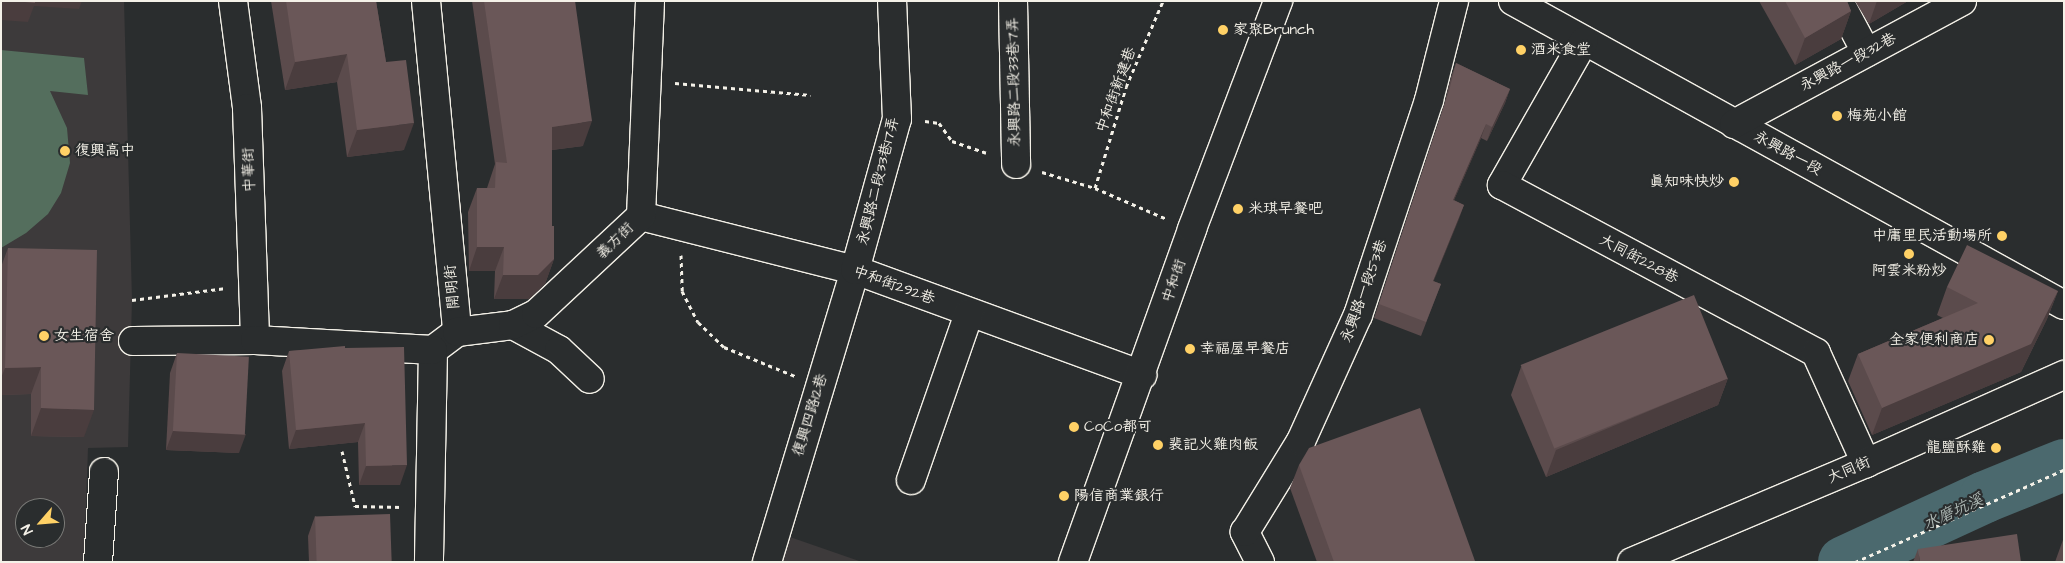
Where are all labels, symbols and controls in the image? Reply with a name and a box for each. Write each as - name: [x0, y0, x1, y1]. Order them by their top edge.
- street label: 永興路二段33巷7弄: [1004, 17, 1024, 147]
- place label: 家聚Brunch: [1233, 21, 1314, 39]
- marker: 家聚Brunch: [1217, 24, 1229, 36]
- street label: 永興路一段32巷: [1797, 29, 1899, 95]
- place label: 酒米食堂: [1531, 41, 1591, 59]
- marker: 酒米食堂: [1515, 44, 1527, 56]
- street label: 中和街新建巷: [1092, 45, 1140, 135]
- place label: 梅苑小館: [1847, 107, 1907, 125]
- marker: 梅苑小館: [1831, 110, 1843, 122]
- street label: 永興路二段33巷17弄: [853, 115, 903, 247]
- street label: 永興路一段: [1751, 127, 1825, 179]
- place label: 復興高中: [75, 142, 135, 160]
- marker: 復興高中: [59, 145, 71, 157]
- street label: 中華街: [239, 147, 259, 193]
- place label: 真知味快炒: [1649, 173, 1724, 191]
- marker: 真知味快炒: [1728, 176, 1740, 188]
- place label: 米琪早餐吧: [1248, 200, 1323, 218]
- marker: 米琪早餐吧: [1232, 203, 1244, 215]
- street label: 義方街: [593, 219, 637, 263]
- place label: 中庸里民活動場所: [1872, 227, 1992, 245]
- marker: 中庸里民活動場所: [1996, 230, 2008, 242]
- street label: 大同街228巷: [1596, 231, 1682, 287]
- street label: 永興路一段53巷: [1337, 237, 1391, 345]
- marker: 阿雲米粉炒: [1903, 248, 1915, 260]
- street label: 中和街: [1158, 257, 1190, 305]
- street label: 中和街292巷: [851, 262, 937, 308]
- place label: 阿雲米粉炒: [1872, 262, 1946, 280]
- street label: 開明街: [441, 264, 463, 310]
- place label: 女生宿舍: [54, 327, 114, 345]
- marker: 女生宿舍: [38, 330, 50, 342]
- place label: 全家便利商店: [1889, 331, 1979, 349]
- marker: 全家便利商店: [1983, 334, 1995, 346]
- place label: 幸福屋早餐店: [1200, 340, 1290, 358]
- marker: 幸福屋早餐店: [1184, 343, 1196, 355]
- street label: 復興四路12巷: [789, 371, 831, 459]
- place label: CoCo都可: [1084, 418, 1152, 436]
- marker: CoCo都可: [1068, 421, 1080, 433]
- place label: 裴記火雞肉飯: [1168, 436, 1258, 454]
- marker: 裴記火雞肉飯: [1152, 439, 1164, 451]
- place label: 龍鹽酥雞: [1926, 439, 1986, 457]
- marker: 龍鹽酥雞: [1990, 442, 2002, 454]
- street label: 大同街: [1825, 453, 1873, 487]
- place label: 陽信商業銀行: [1074, 487, 1164, 505]
- marker: 陽信商業銀行: [1058, 490, 1070, 502]
- water label: 水磨坑溪: [1920, 490, 1986, 534]
- north arrow: [15, 498, 65, 548]
- text: N: [17, 521, 38, 538]

